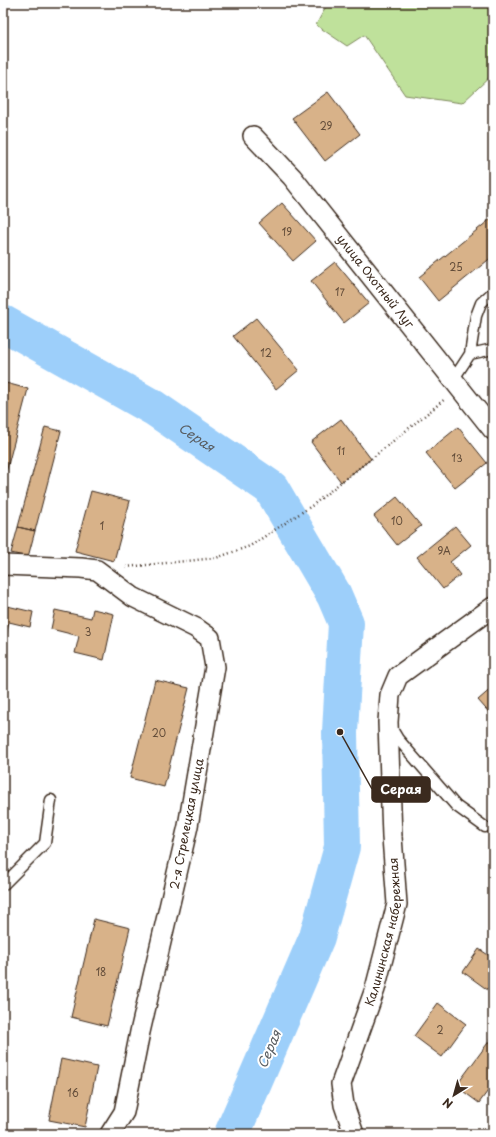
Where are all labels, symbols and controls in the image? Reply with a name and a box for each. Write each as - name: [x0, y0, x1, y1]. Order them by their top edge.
- house number: 29: [320, 118, 333, 133]
- house number: 19: [282, 224, 292, 239]
- street label: улица Охотный Луг: [333, 230, 419, 332]
- house number: 25: [449, 259, 463, 274]
- house number: 17: [335, 284, 346, 299]
- house number: 12: [260, 345, 272, 360]
- water label: Серая: [175, 418, 219, 456]
- house number: 11: [337, 443, 345, 458]
- house number: 13: [451, 450, 463, 465]
- house number: 10: [391, 513, 403, 528]
- house number: 1: [100, 518, 104, 533]
- house number: 9А: [437, 543, 451, 558]
- house number: 3: [85, 624, 91, 639]
- house number: 20: [152, 725, 166, 740]
- street label: 2-я Стрелецкая улица: [164, 756, 208, 891]
- callout: Серая: [372, 777, 430, 802]
- text: Серая: [380, 779, 422, 798]
- street label: Калининская набережная: [360, 857, 405, 1009]
- house number: 18: [96, 964, 106, 979]
- house number: 2: [436, 1022, 444, 1037]
- water label: Серая: [252, 1026, 285, 1071]
- north arrow: [434, 1075, 474, 1115]
- house number: 16: [67, 1085, 79, 1100]
- text: N: [439, 1094, 456, 1113]

